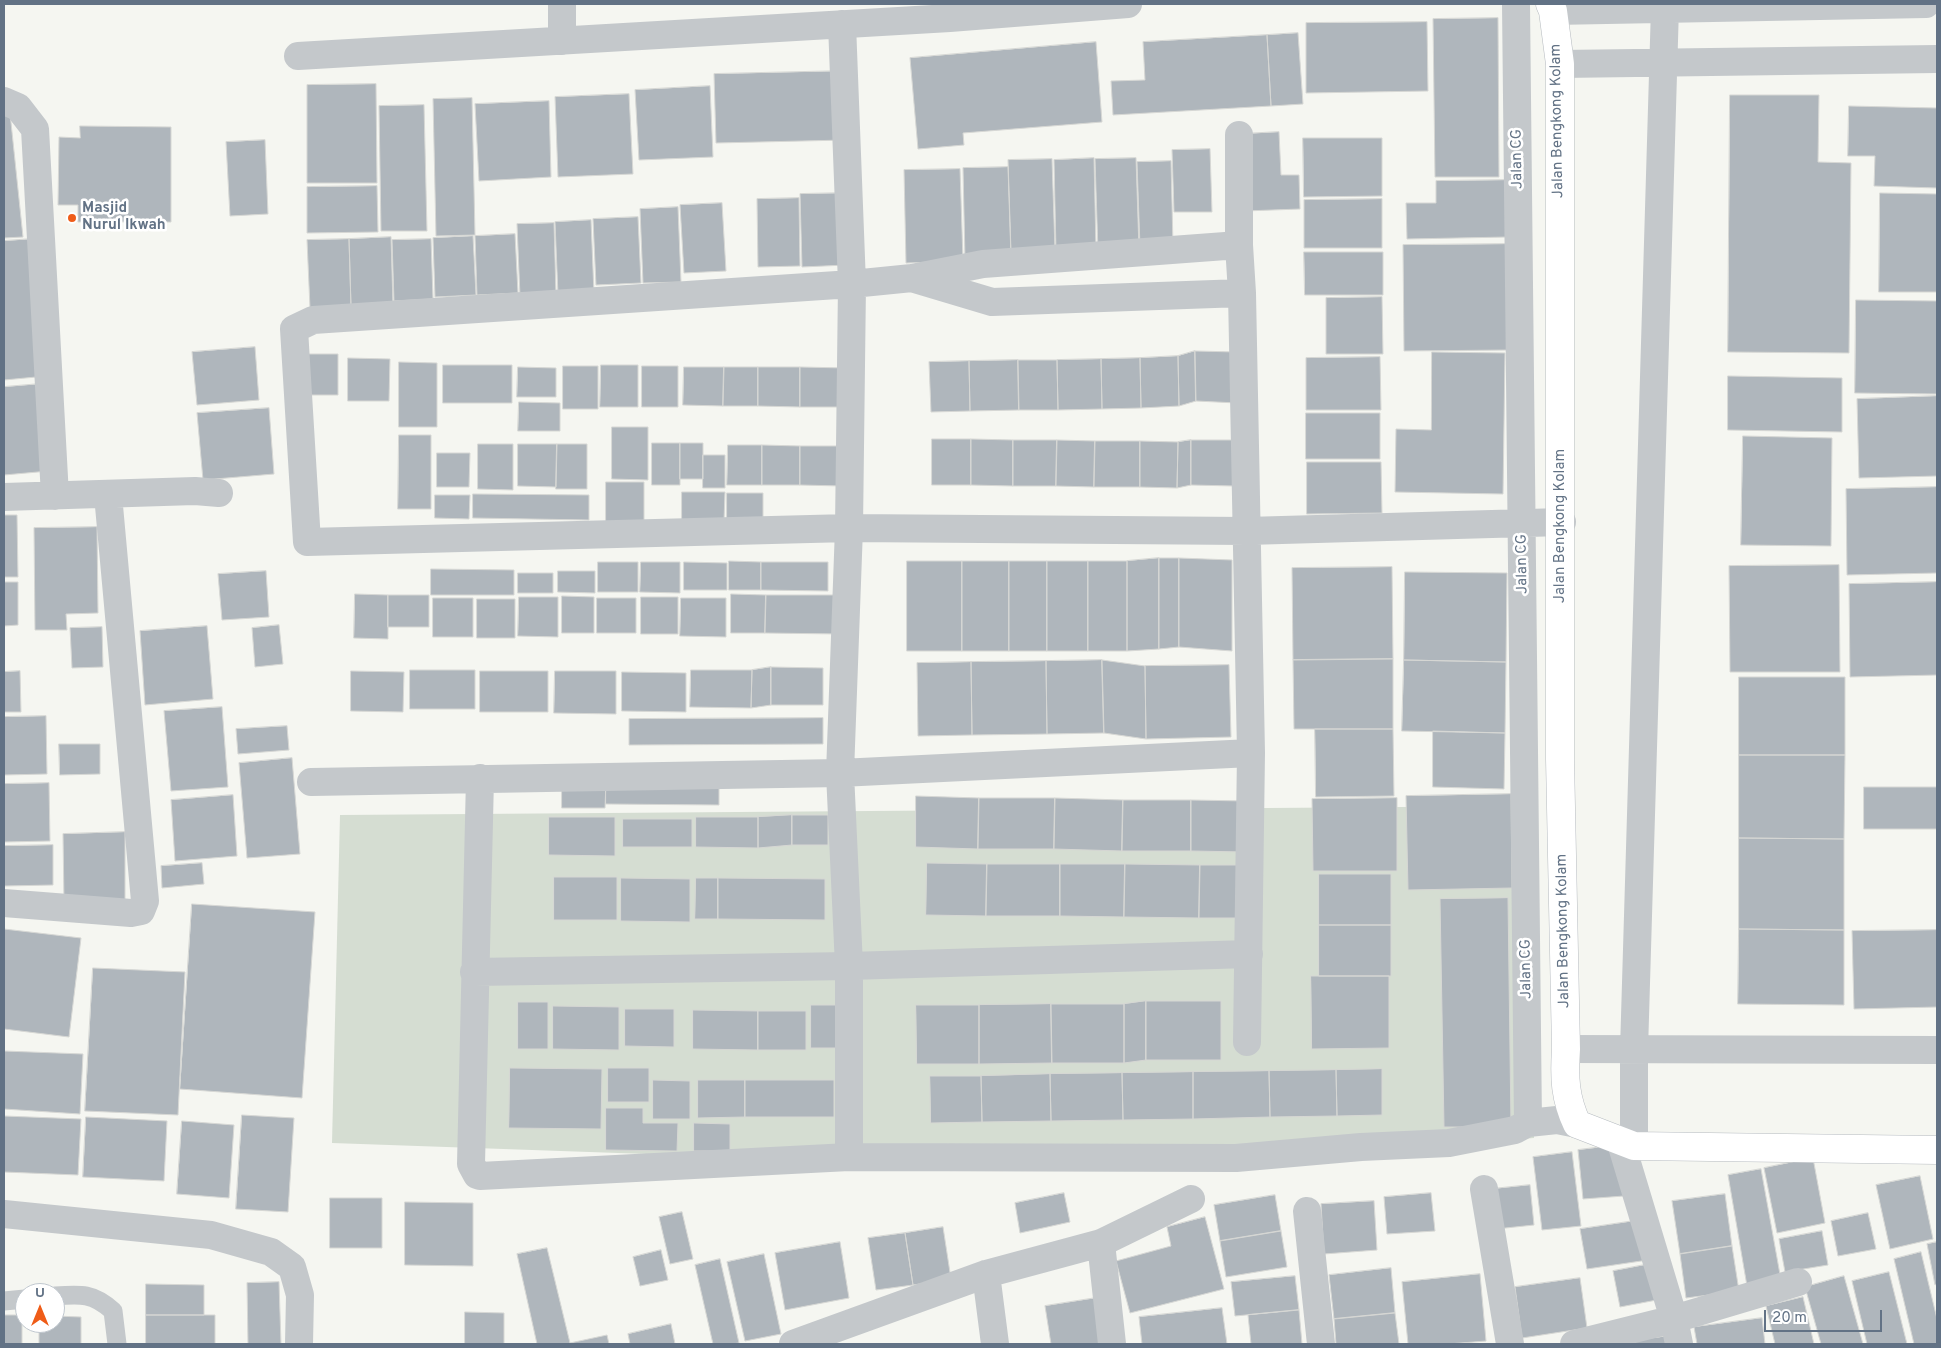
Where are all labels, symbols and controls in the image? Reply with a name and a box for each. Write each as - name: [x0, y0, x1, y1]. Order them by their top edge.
- street label: Jalan Bengkong Kolam: [1548, 44, 1568, 198]
- street label: Jalan CG: [1508, 129, 1528, 189]
- place label: Masjid Nurul Ikwah: [82, 200, 166, 235]
- marker: Masjid Nurul Ikwah: [66, 212, 78, 224]
- street label: Jalan Bengkong Kolam: [1552, 449, 1570, 603]
- street label: Jalan CG: [1513, 534, 1533, 594]
- street label: Jalan Bengkong Kolam: [1554, 854, 1574, 1008]
- street label: Jalan CG: [1517, 939, 1537, 999]
- north arrow: [15, 1283, 65, 1333]
- text: U: [35, 1285, 45, 1302]
- scale bar: [1766, 1300, 1884, 1332]
- text: 20 m: [1772, 1309, 1807, 1328]

